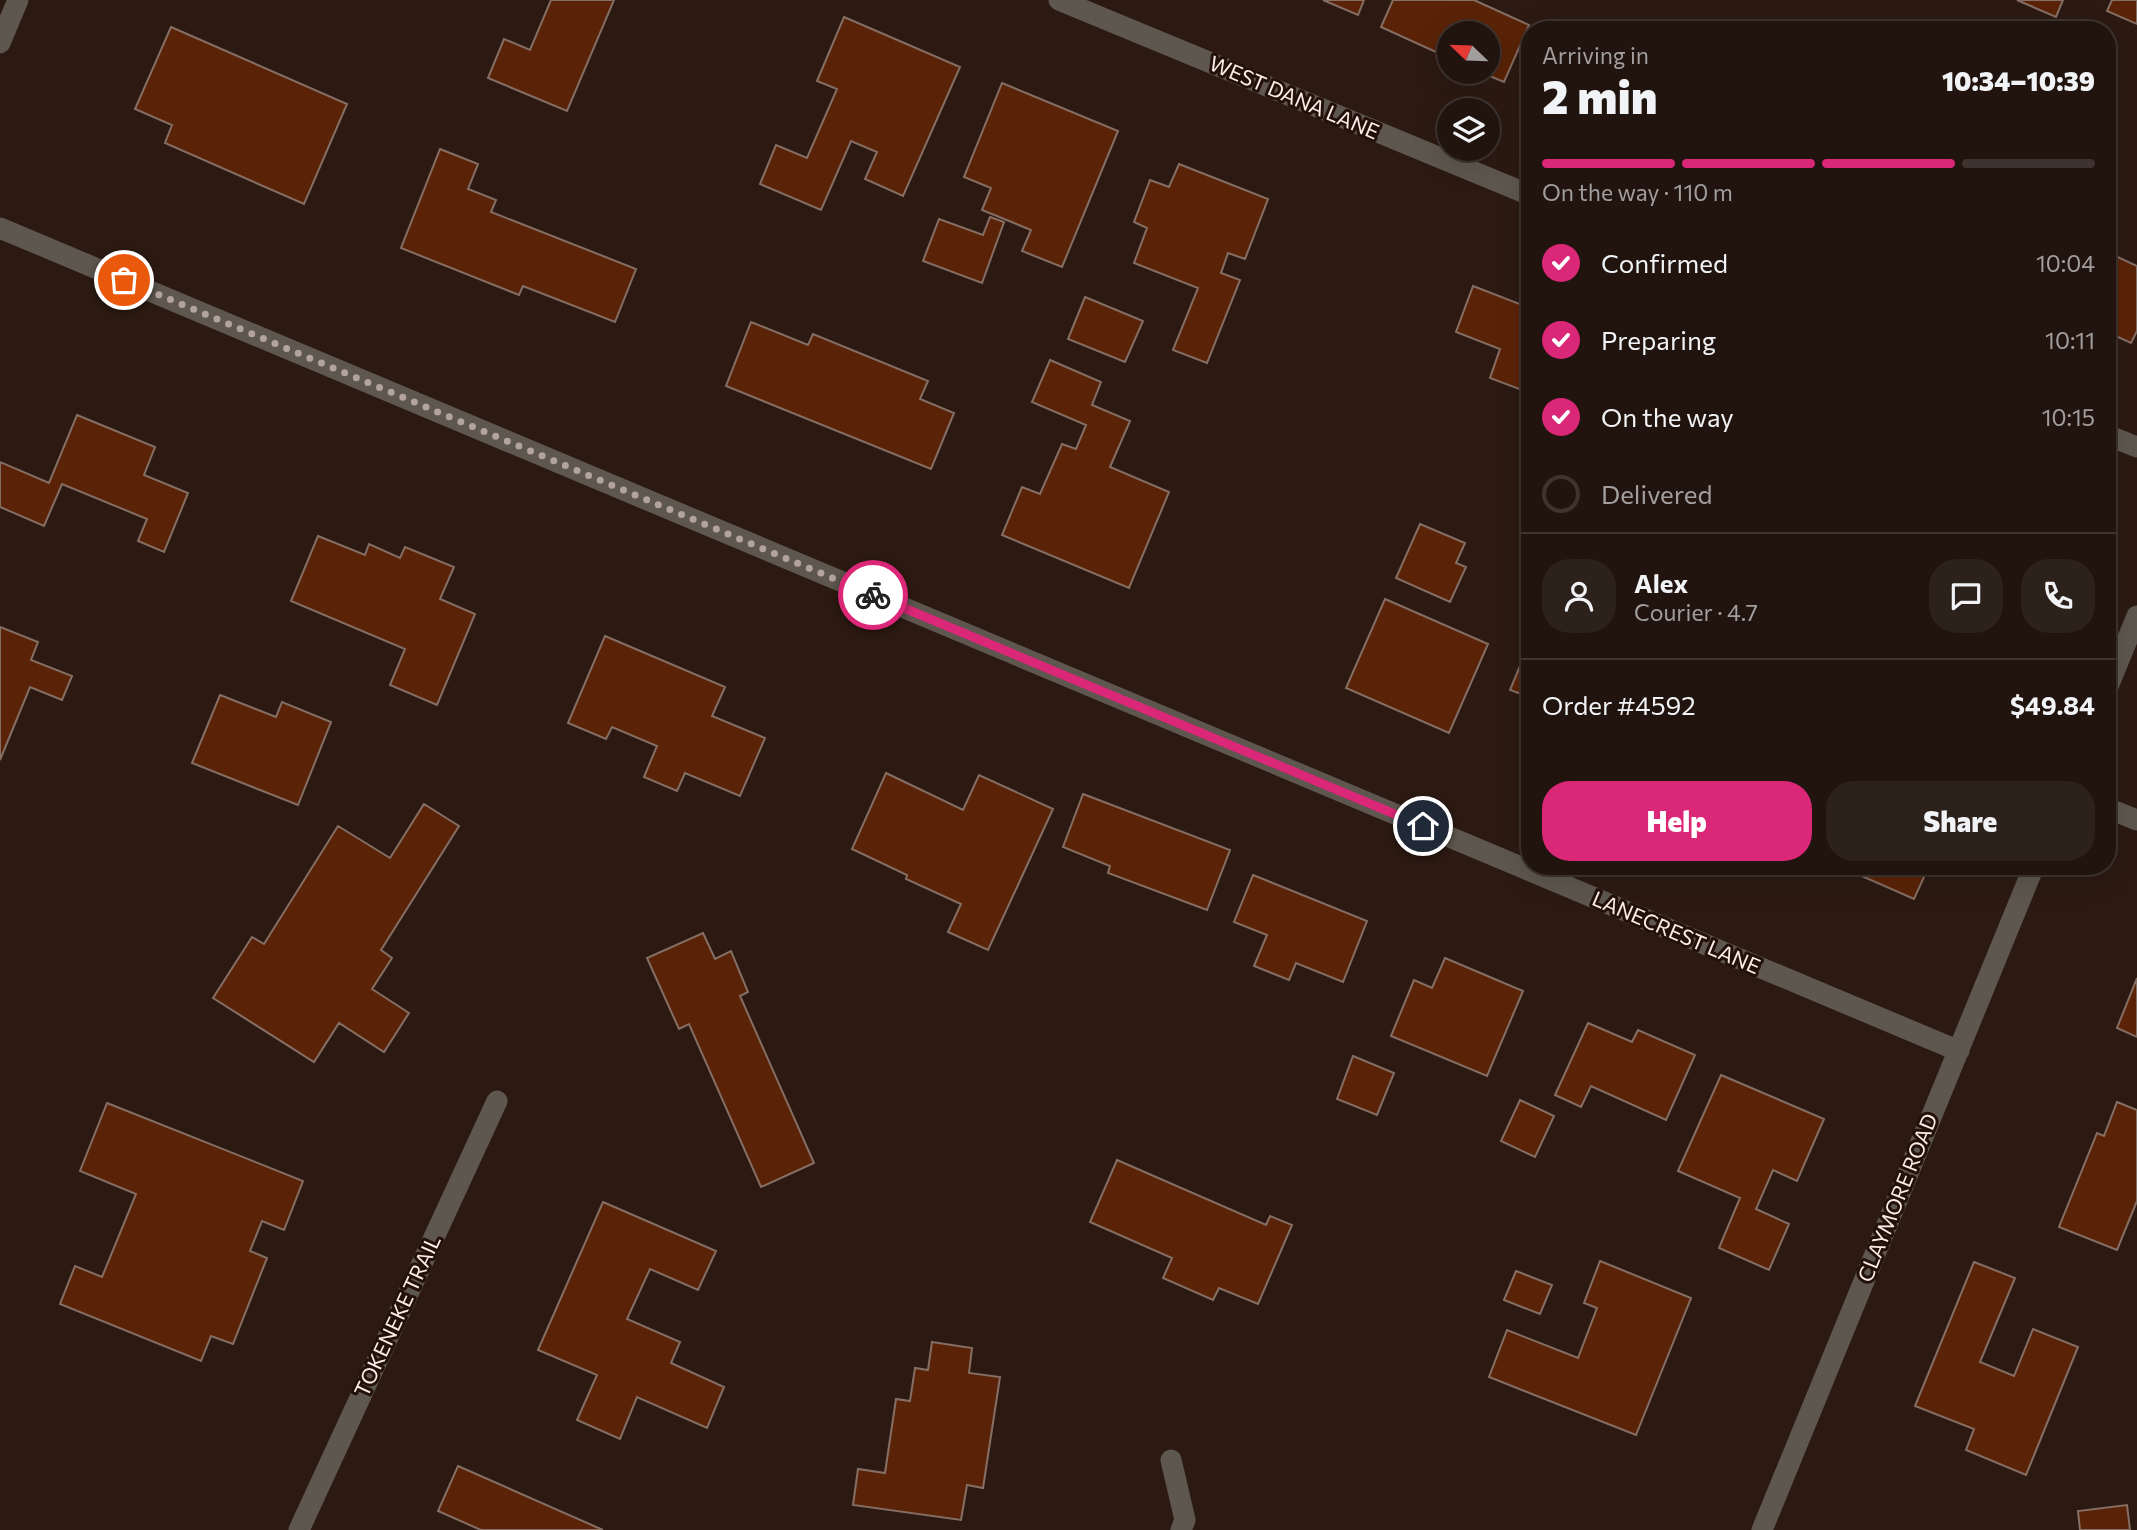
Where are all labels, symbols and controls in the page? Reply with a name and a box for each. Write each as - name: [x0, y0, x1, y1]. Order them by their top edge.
- north arrow: [1437, 21, 1500, 84]
- map controls: [1437, 21, 1500, 161]
- text: Arriving in: [1542, 41, 1649, 69]
- street label: WEST DANA LANE: [1206, 50, 1383, 144]
- text: 10:34–10:39: [1942, 65, 2095, 96]
- text: 2 min: [1542, 67, 1658, 123]
- button: layers: [1437, 98, 1500, 161]
- text: On the way · 110 m: [1542, 178, 1733, 206]
- icon: check: [1542, 244, 1580, 282]
- text: Confirmed: [1601, 247, 1728, 278]
- text: 10:04: [2036, 249, 2095, 277]
- pin: [94, 250, 154, 310]
- icon: bag: [105, 261, 143, 299]
- icon: check: [1542, 321, 1580, 359]
- text: Preparing: [1601, 324, 1716, 355]
- text: 10:11: [2045, 326, 2095, 354]
- icon: check: [1542, 398, 1580, 436]
- text: On the way: [1601, 401, 1734, 432]
- text: 10:15: [2042, 403, 2095, 431]
- text: Delivered: [1601, 478, 1712, 509]
- button: person: [1542, 559, 1616, 633]
- button: chat: [1929, 559, 2003, 633]
- button: phone: [2021, 559, 2095, 633]
- courier: [838, 560, 908, 630]
- text: Alex: [1634, 567, 1688, 598]
- icon: bike: [854, 576, 892, 614]
- text: Courier · 4.7: [1634, 598, 1758, 626]
- text: Order #4592: [1542, 689, 1696, 720]
- text: $49.84: [2010, 689, 2095, 720]
- button: Help: [1542, 781, 1812, 861]
- button: Share: [1826, 781, 2095, 861]
- pin: [1393, 796, 1453, 856]
- icon: home: [1404, 807, 1442, 845]
- street label: LANECREST LANE: [1589, 885, 1764, 978]
- street label: CLAYMORE ROAD: [1851, 1110, 1942, 1285]
- street label: TOKENEKE TRAIL: [348, 1231, 445, 1400]

